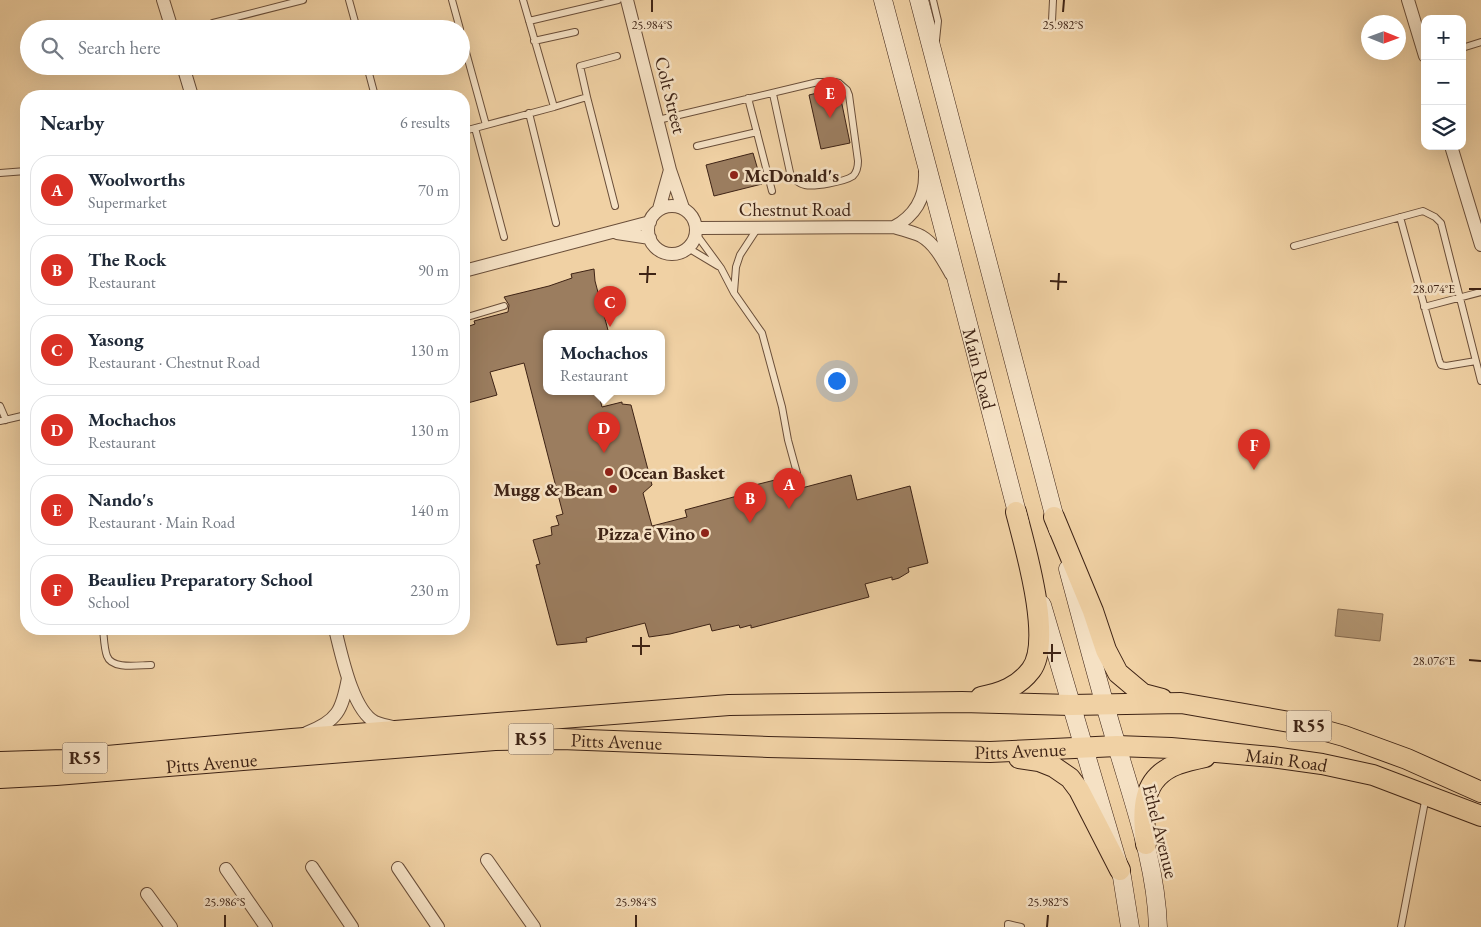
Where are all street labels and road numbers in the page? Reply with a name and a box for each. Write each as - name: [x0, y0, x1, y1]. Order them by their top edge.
- street label: Colt Street: [649, 54, 692, 136]
- street label: Chestnut Road: [739, 197, 852, 222]
- street label: Main Road: [957, 325, 1002, 412]
- road number: R55: [1286, 710, 1332, 741]
- road number: R55: [508, 724, 554, 754]
- street label: Pitts Avenue: [570, 727, 663, 756]
- street label: Pitts Avenue: [974, 736, 1067, 765]
- road number: R55: [62, 742, 108, 774]
- street label: Main Road: [1244, 743, 1330, 778]
- street label: Pitts Avenue: [165, 747, 258, 779]
- street label: Ethel Avenue: [1137, 781, 1184, 881]

